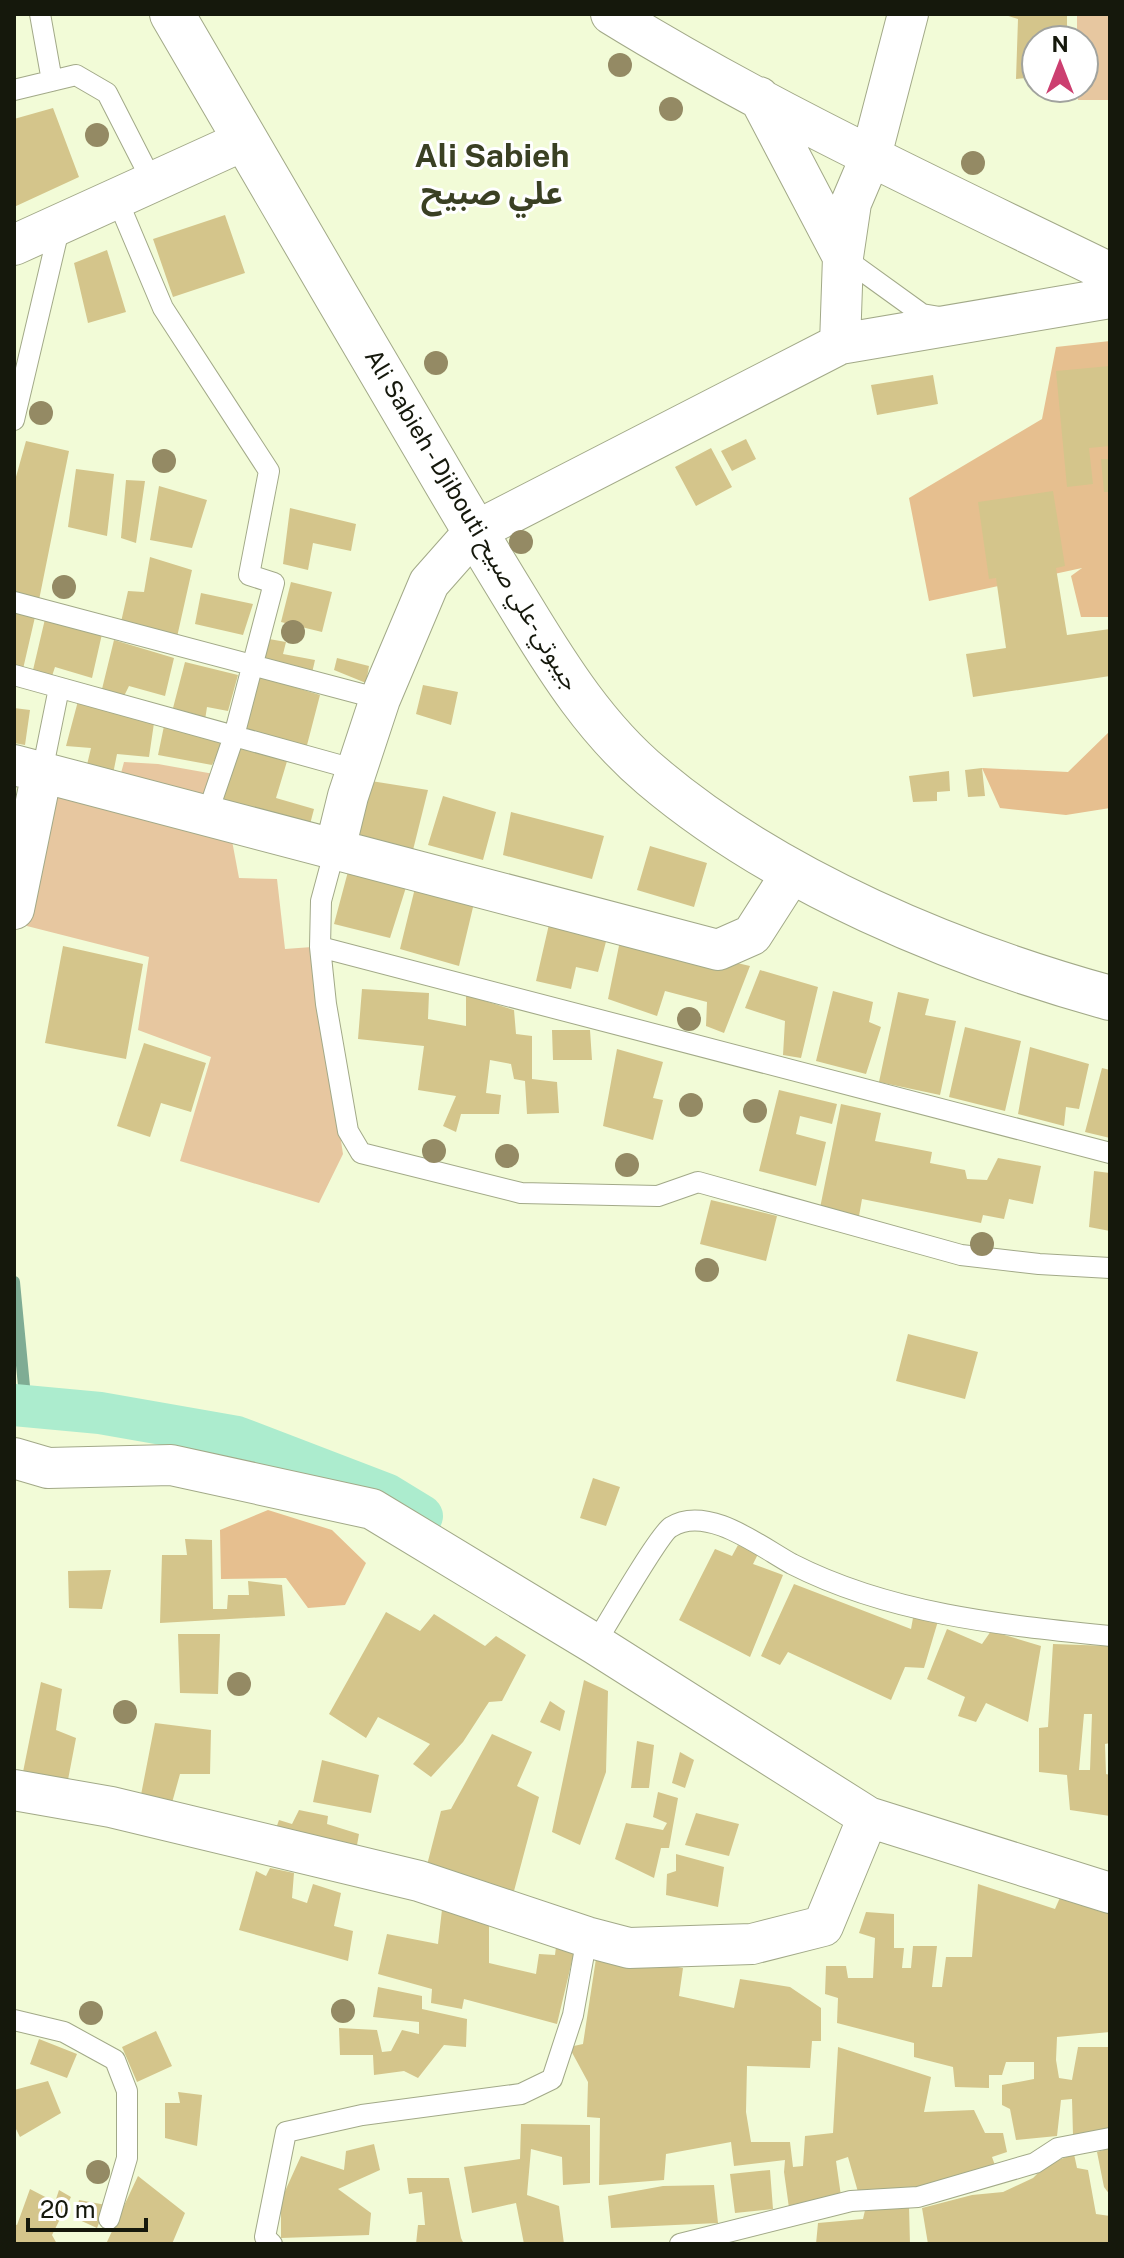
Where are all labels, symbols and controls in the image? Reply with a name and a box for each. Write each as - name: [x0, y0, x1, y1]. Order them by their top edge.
- north arrow: [1020, 24, 1100, 104]
- text: N: [1051, 31, 1069, 57]
- district label: Ali Sabieh علي صبيح: [415, 137, 569, 218]
- street label: Ali Sabieh - Djibouti جيبوتي-علي صبيح: [355, 344, 586, 698]
- scale bar: [28, 2182, 146, 2232]
- text: 20 m: [40, 2195, 96, 2223]

